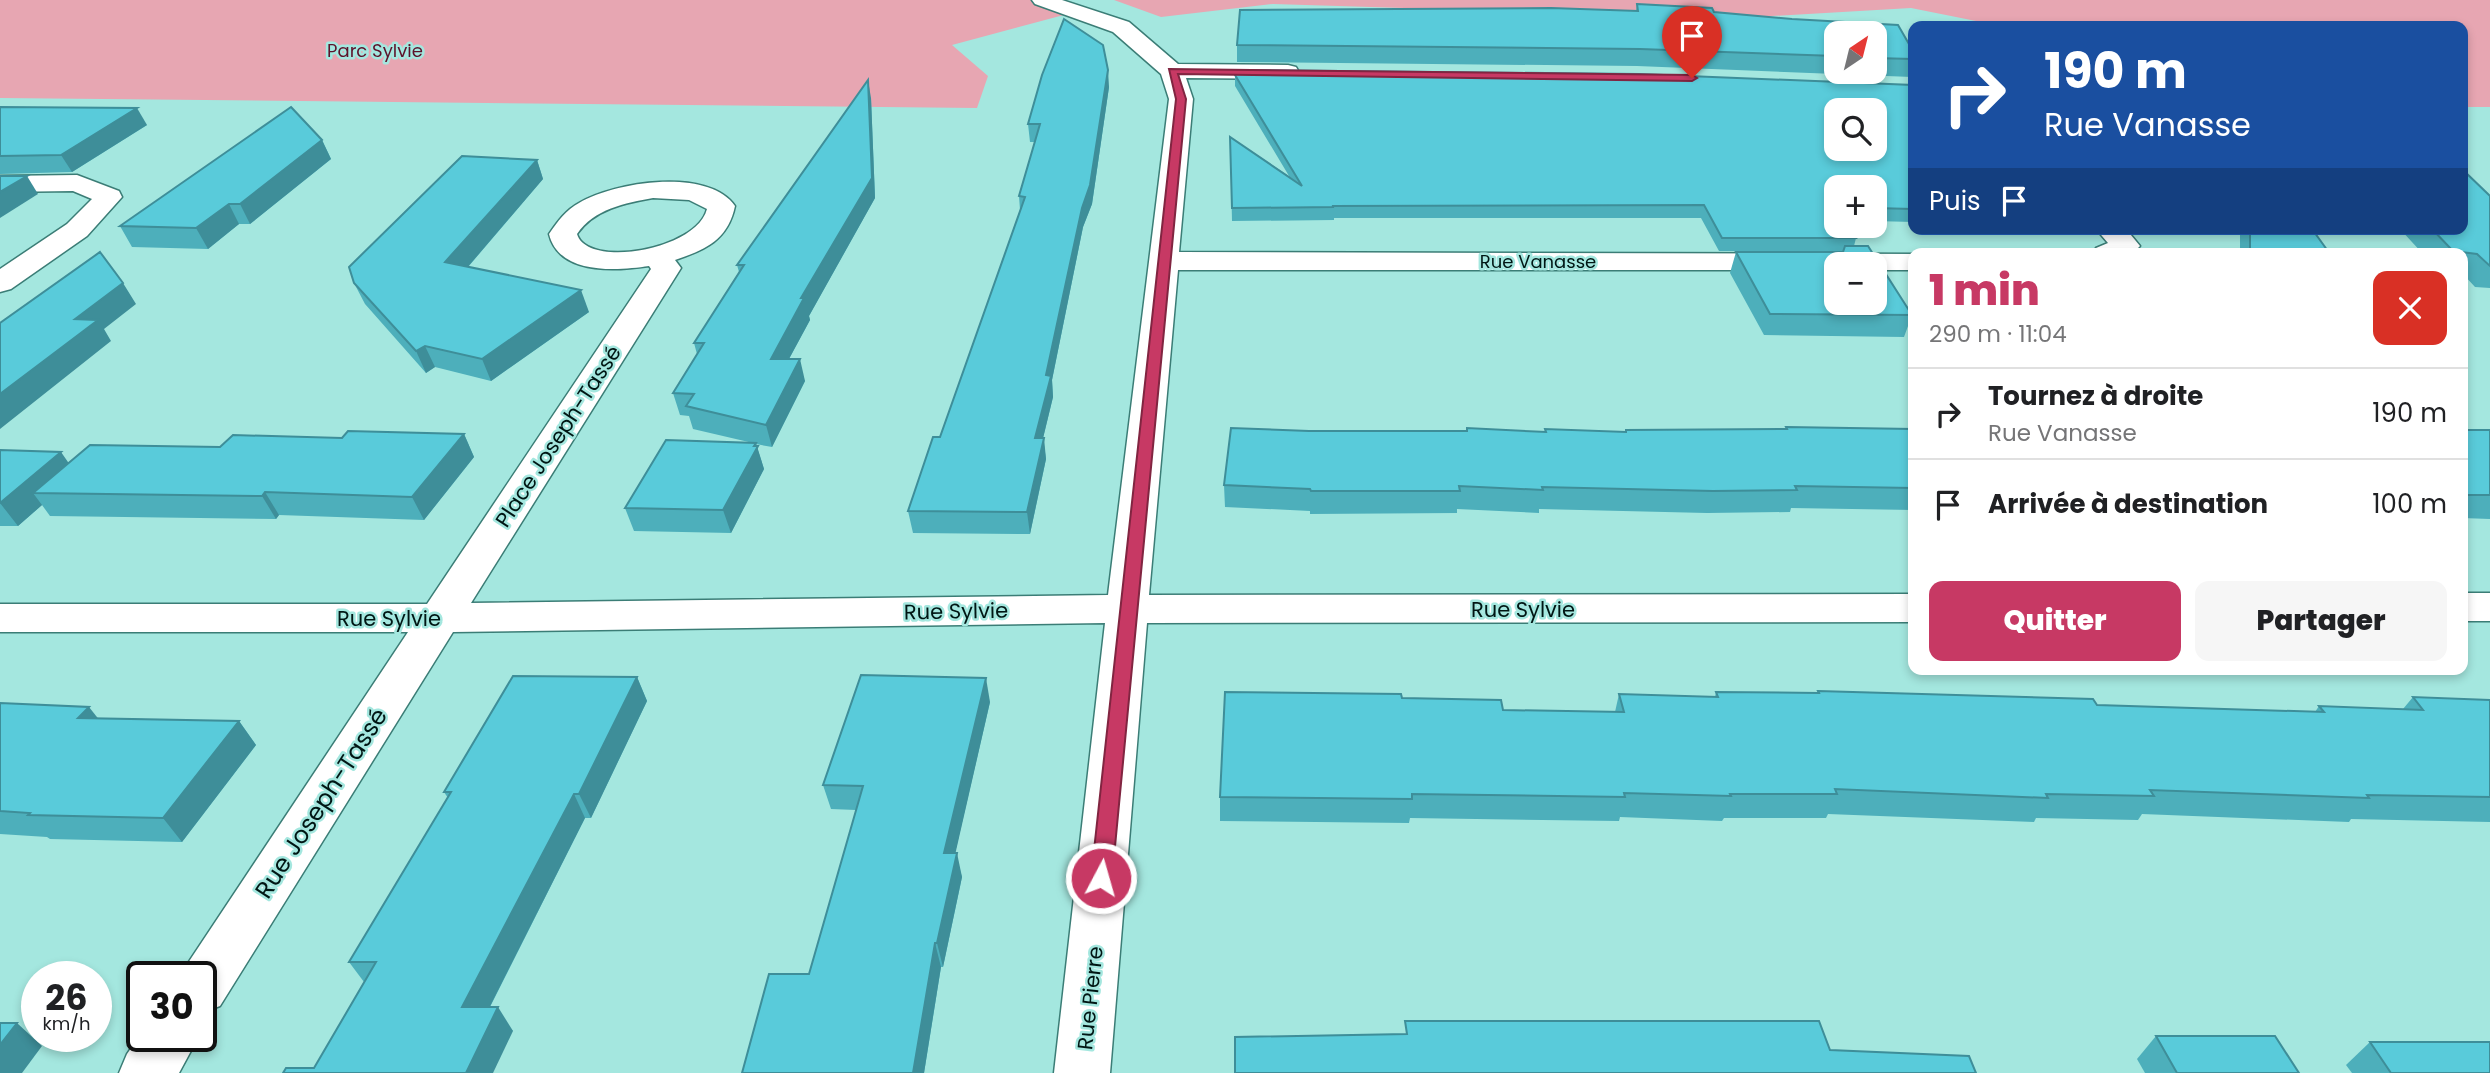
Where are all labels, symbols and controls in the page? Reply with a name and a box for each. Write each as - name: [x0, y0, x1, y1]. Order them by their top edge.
- pin: [1662, 6, 1722, 78]
- icon: arrive: [1673, 17, 1711, 55]
- north arrow: [1824, 21, 1886, 84]
- map controls: [1824, 21, 1887, 315]
- text: 190 m: [2044, 37, 2187, 105]
- park label: Parc Sylvie: [327, 38, 423, 63]
- icon: right: [1929, 49, 2020, 140]
- button: search: [1824, 98, 1887, 161]
- text: Rue Vanasse: [2044, 102, 2251, 147]
- button: +: [1824, 175, 1887, 238]
- icon: arrive: [1995, 182, 2033, 220]
- text: Puis: [1929, 183, 1981, 219]
- street label: Rue Vanasse: [1480, 249, 1596, 274]
- button: −: [1824, 252, 1887, 315]
- text: 1 min: [1929, 261, 2040, 320]
- button: close: [2373, 271, 2447, 345]
- text: 290 m · 11:04: [1929, 318, 2067, 350]
- street label: Place Joseph-Tassé: [488, 340, 628, 532]
- text: Tournez à droite: [1988, 378, 2203, 414]
- icon: right: [1929, 395, 1967, 433]
- text: 190 m: [2372, 395, 2447, 431]
- text: Rue Vanasse: [1988, 417, 2137, 449]
- icon: arrive: [1929, 486, 1967, 524]
- text: Arrivée à destination: [1988, 486, 2268, 522]
- text: 100 m: [2372, 486, 2447, 522]
- button: Quitter: [1929, 581, 2181, 661]
- button: Partager: [2195, 581, 2447, 661]
- street label: Rue Sylvie: [1471, 595, 1575, 624]
- street label: Rue Sylvie: [904, 596, 1008, 626]
- street label: Rue Sylvie: [337, 604, 441, 633]
- street label: Rue Joseph-Tassé: [247, 701, 395, 905]
- position arrow: [1064, 841, 1138, 915]
- street label: Rue Pierre: [1070, 945, 1110, 1051]
- speed limit sign: 30: [126, 961, 217, 1052]
- text: 26: [45, 973, 88, 1022]
- text: km/h: [43, 1011, 90, 1036]

